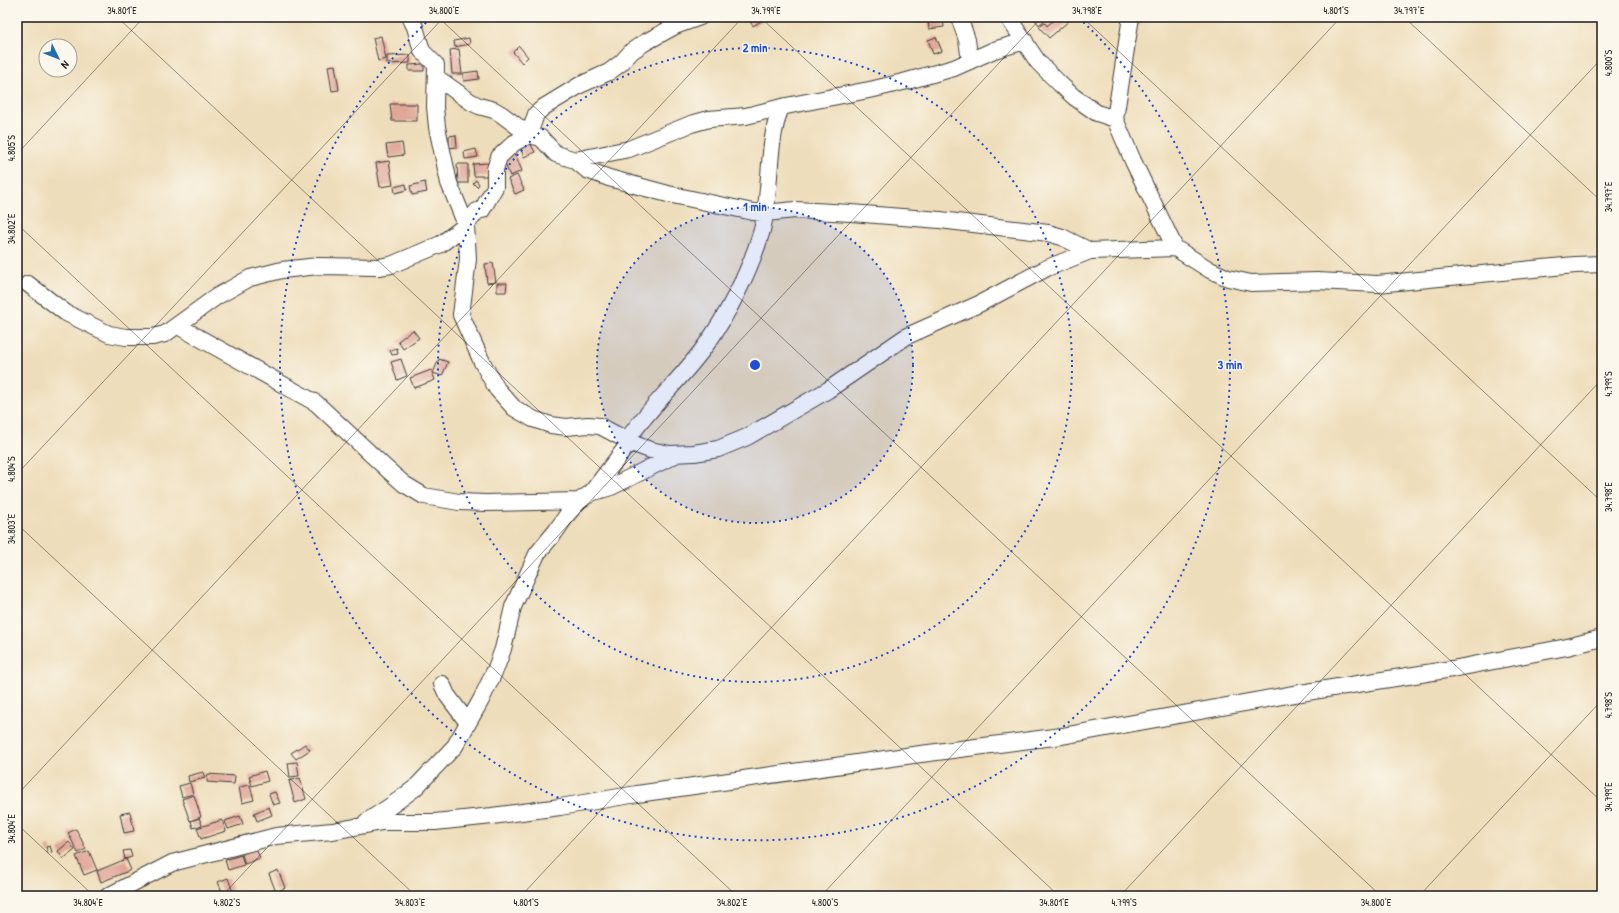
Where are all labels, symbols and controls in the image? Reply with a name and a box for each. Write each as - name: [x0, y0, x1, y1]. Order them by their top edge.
- text: 34.801°E: [107, 4, 137, 17]
- text: 34.800°E: [429, 4, 460, 17]
- text: 34.799°E: [751, 4, 781, 17]
- text: 34.798°E: [1072, 4, 1103, 17]
- text: 4.801°S: [1323, 4, 1349, 17]
- text: 34.797°E: [1394, 4, 1425, 17]
- north arrow: [38, 38, 78, 78]
- text: 2 min: [743, 39, 768, 56]
- text: 4.800°S: [1602, 50, 1615, 76]
- text: N: [58, 58, 72, 72]
- text: 4.805°S: [5, 135, 18, 161]
- text: 34.797°E: [1602, 181, 1615, 212]
- text: 1 min: [743, 198, 767, 215]
- text: 34.802°E: [5, 213, 18, 244]
- text: 3 min: [1218, 356, 1243, 373]
- centre of rings: [748, 358, 762, 372]
- text: 4.799°S: [1602, 371, 1615, 397]
- text: 4.804°S: [5, 456, 18, 482]
- text: 34.798°E: [1602, 481, 1615, 512]
- text: 34.803°E: [5, 513, 18, 544]
- text: 4.798°S: [1602, 692, 1615, 718]
- text: 34.799°E: [1602, 782, 1615, 812]
- text: 34.804°E: [5, 814, 18, 844]
- text: 34.804°E: [73, 896, 103, 909]
- text: 4.802°S: [214, 896, 241, 909]
- text: 34.803°E: [395, 896, 426, 909]
- text: 4.801°S: [513, 896, 539, 909]
- text: 34.802°E: [717, 896, 748, 909]
- text: 4.800°S: [812, 896, 838, 909]
- text: 34.801°E: [1039, 896, 1069, 909]
- text: 4.799°S: [1111, 896, 1137, 909]
- text: 34.800°E: [1361, 896, 1392, 909]

